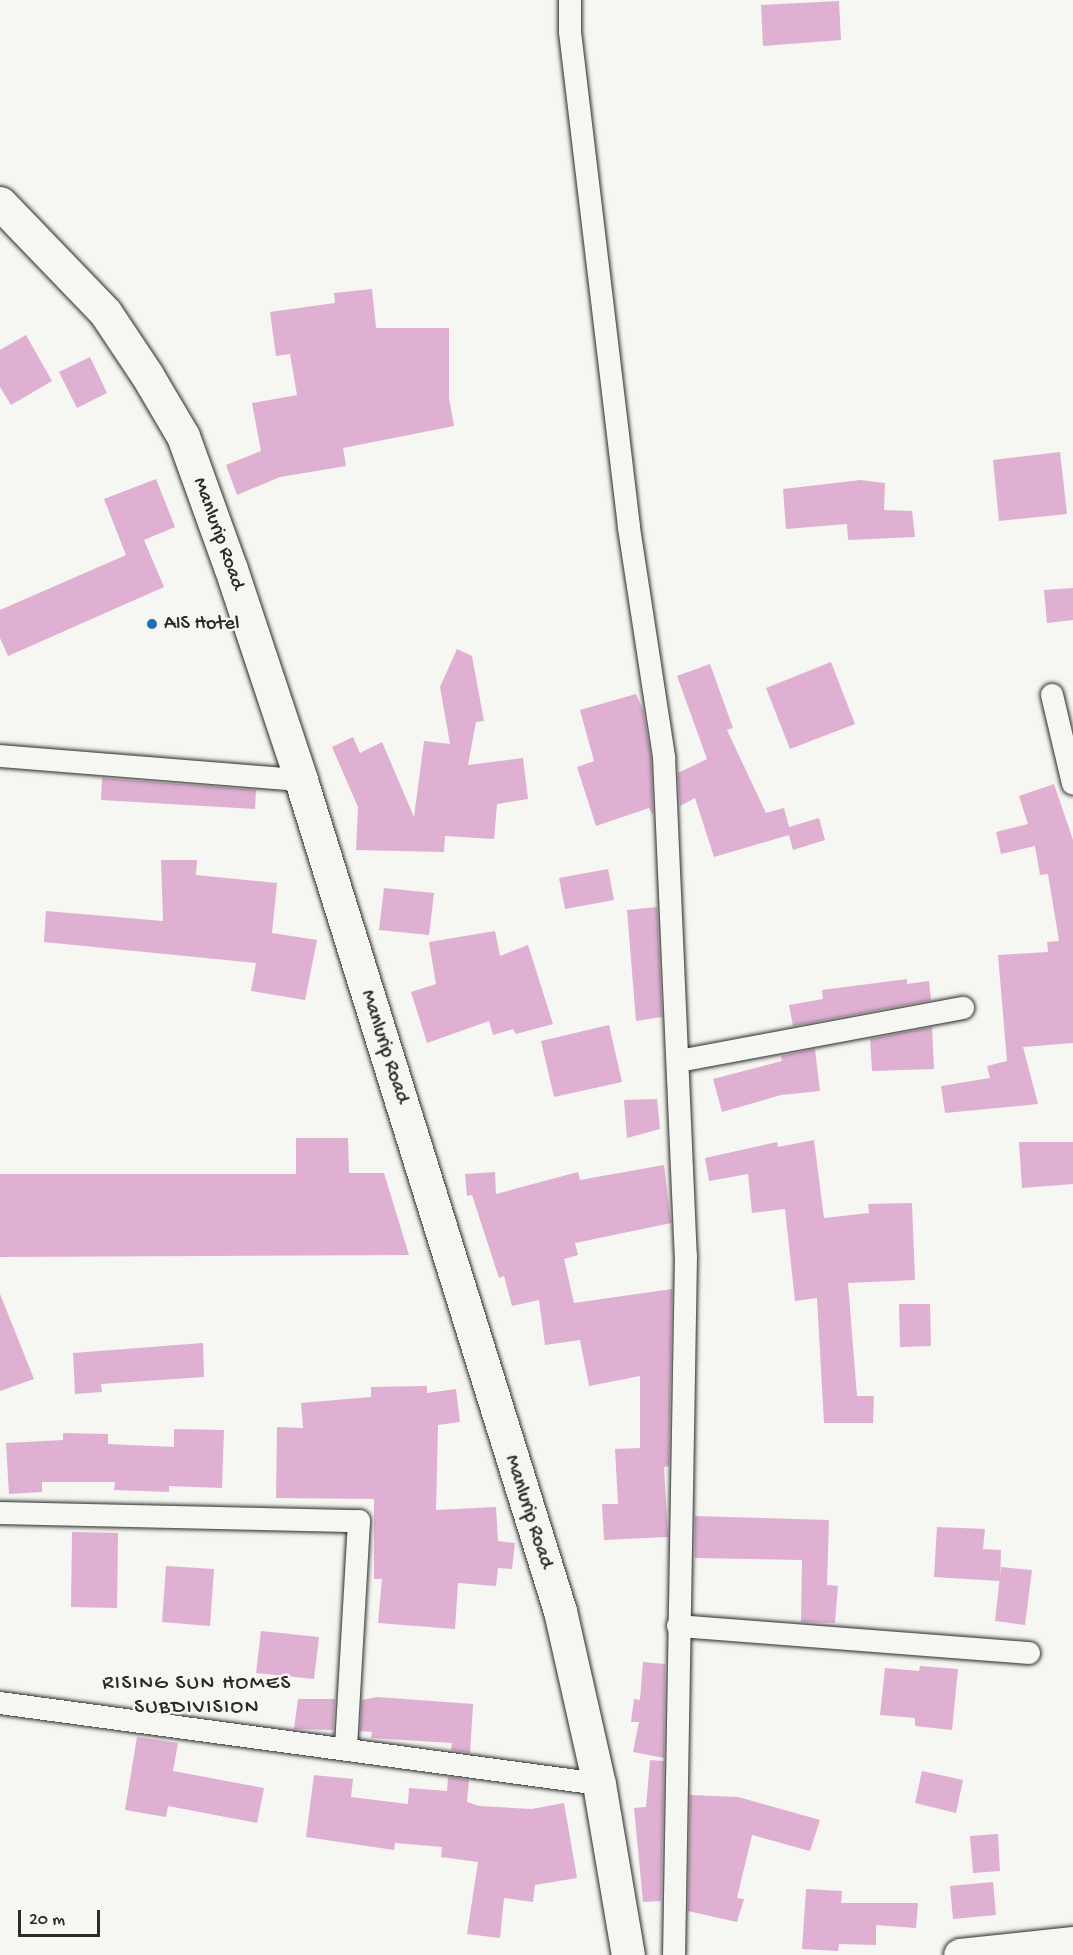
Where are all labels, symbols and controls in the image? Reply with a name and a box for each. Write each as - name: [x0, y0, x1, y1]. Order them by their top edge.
- street label: Manlurip Road: [187, 474, 249, 594]
- place label: AIS Hotel: [164, 612, 239, 636]
- marker: AIS Hotel: [145, 617, 159, 631]
- street label: Manlurip Road: [354, 987, 414, 1107]
- street label: Manlurip Road: [498, 1452, 558, 1572]
- district label: RISING SUN HOMES SUBDIVISION: [102, 1672, 292, 1722]
- scale bar: [21, 1898, 104, 1936]
- text: 20 m: [29, 1910, 65, 1931]

